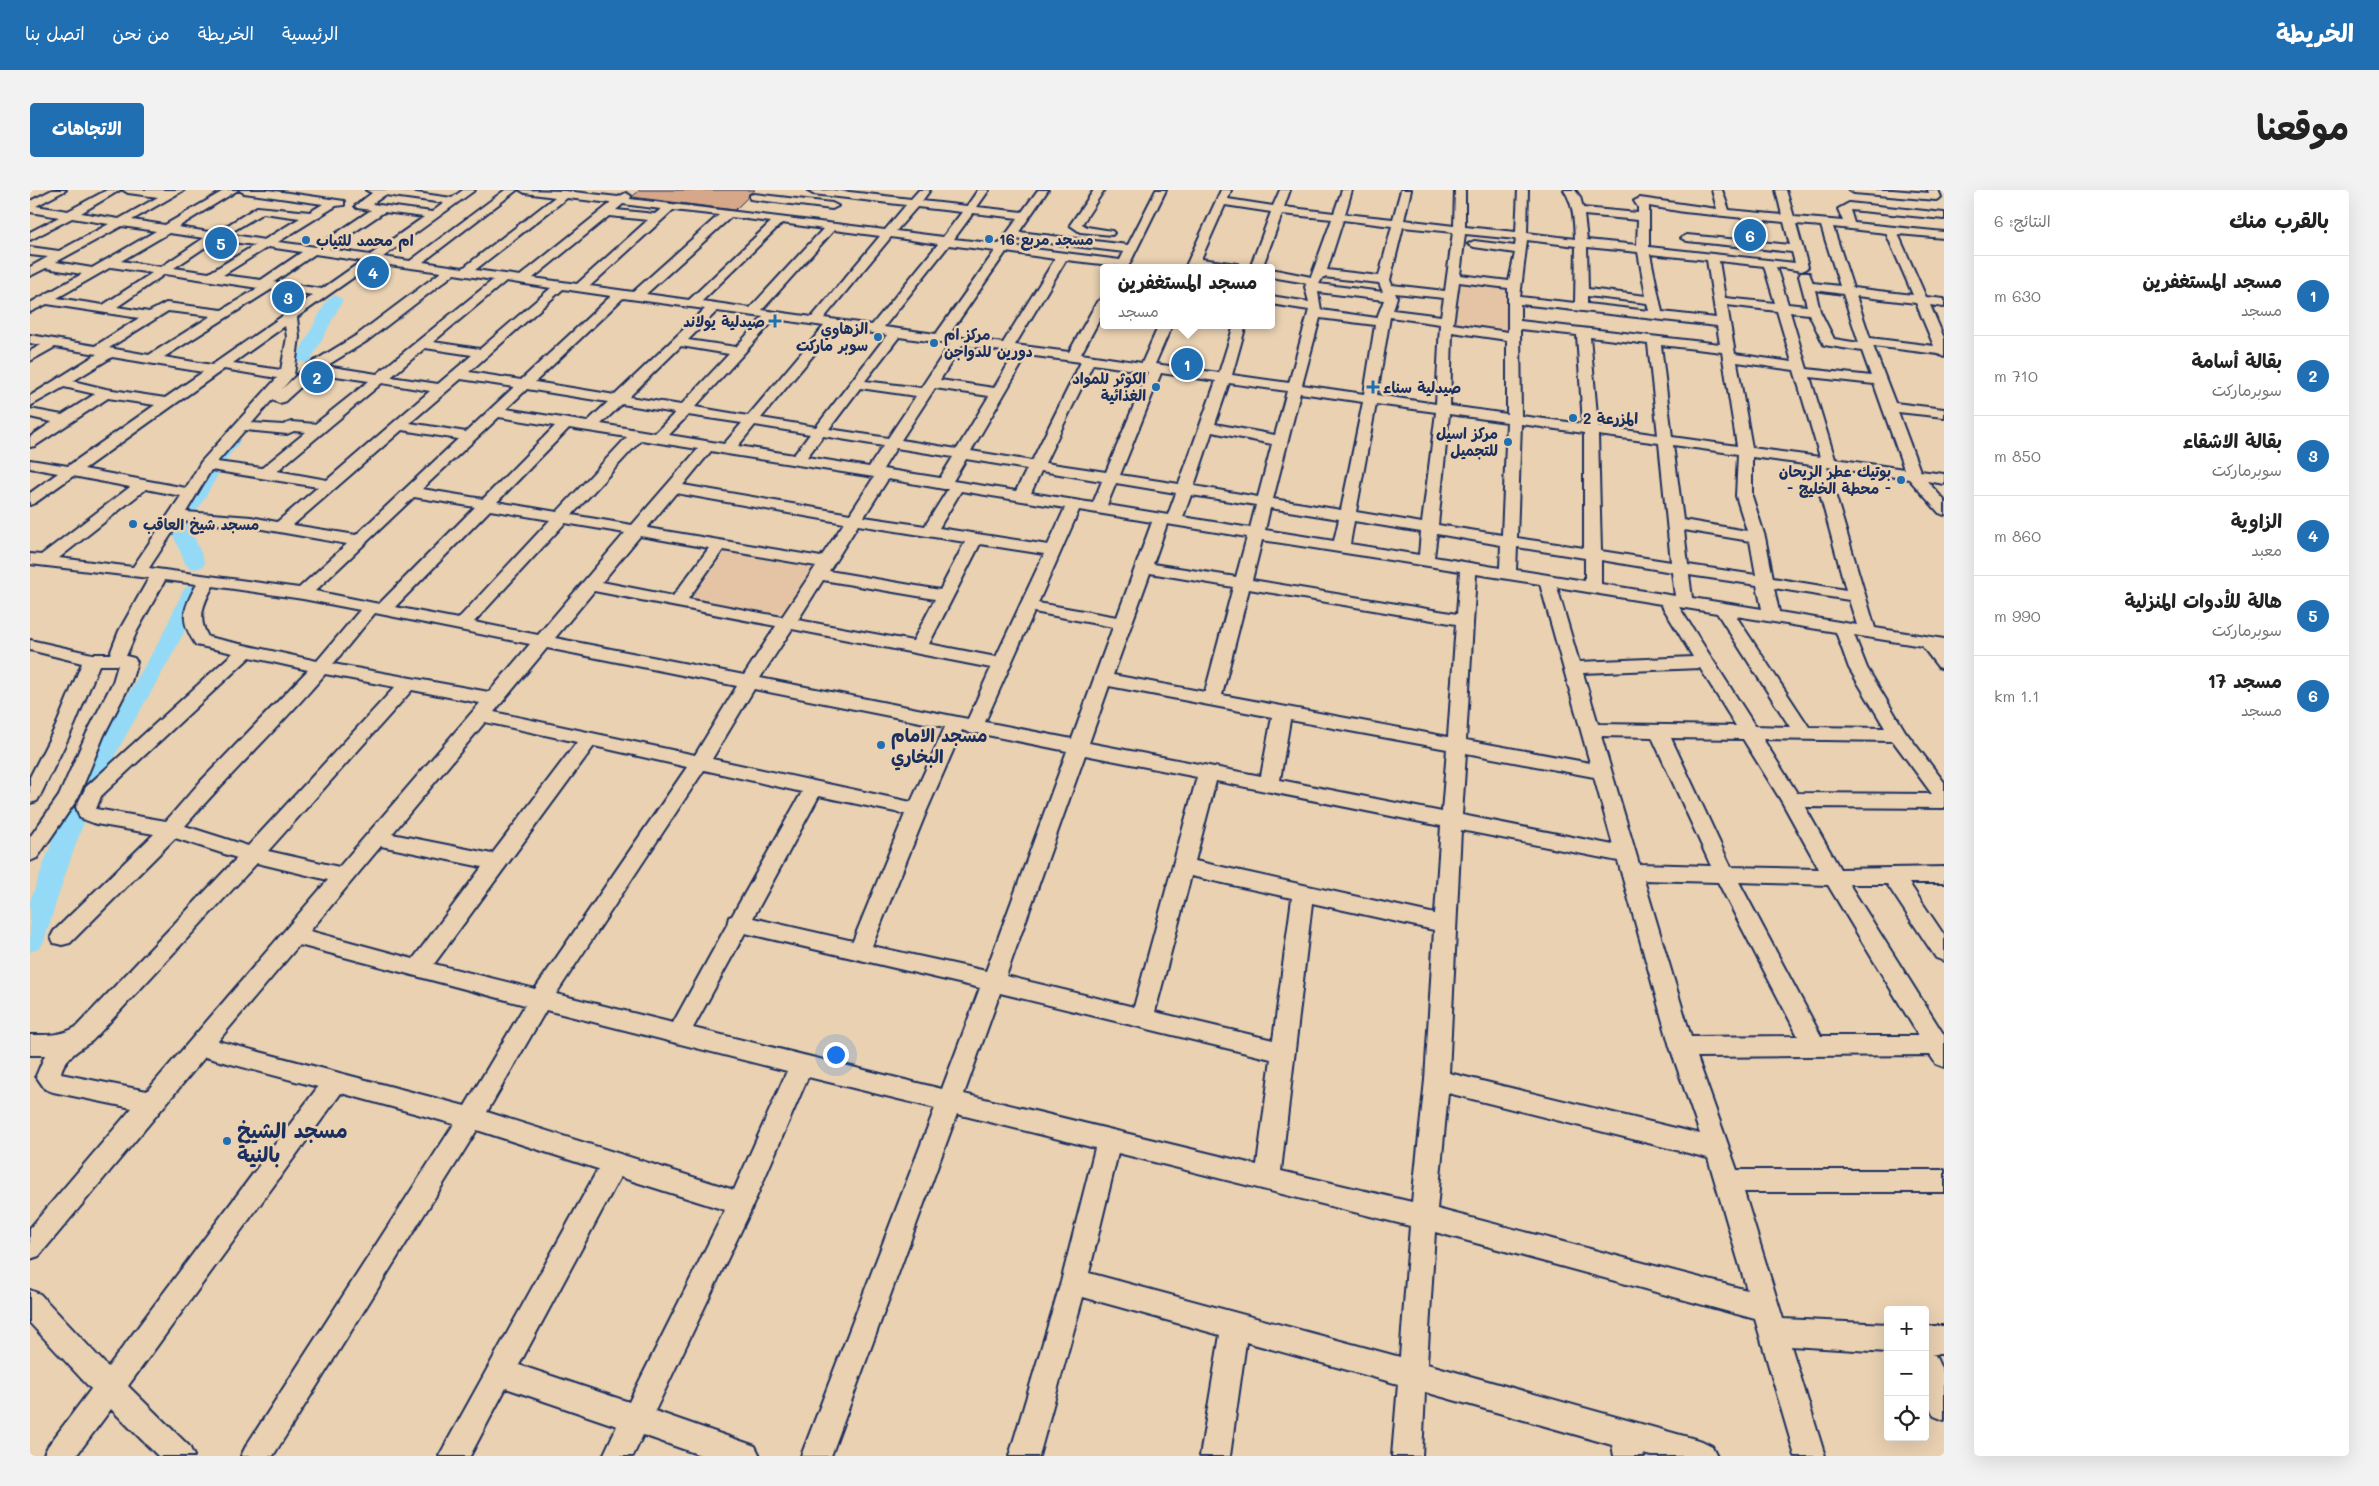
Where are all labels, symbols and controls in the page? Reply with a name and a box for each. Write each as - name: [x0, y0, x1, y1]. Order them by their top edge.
- text: الخريطة: [2276, 17, 2354, 48]
- text: اتصل بنا: [25, 21, 85, 45]
- text: من نحن: [113, 21, 170, 45]
- text: الخريطة: [198, 21, 254, 45]
- text: الرئيسية: [282, 21, 338, 45]
- button: الاتجاهات: [30, 103, 144, 157]
- text: موقعنا: [2256, 103, 2349, 149]
- text: بالقرب منك: [2229, 206, 2329, 233]
- text: النتائج: 6: [1994, 210, 2051, 231]
- pin: 6: [1734, 216, 1766, 254]
- pin: 5: [205, 224, 237, 262]
- place label: مسجد مربع 16: [999, 229, 1093, 251]
- place label: ام محمد للثياب: [316, 230, 414, 252]
- marker: مسجد مربع 16: [983, 233, 995, 245]
- marker: ام محمد للثياب: [300, 234, 312, 246]
- pin: 4: [357, 253, 389, 291]
- popup: [1100, 264, 1275, 329]
- text: مسجد المستغفرين: [2143, 268, 2282, 293]
- text: مسجد المستغفرين: [1118, 269, 1257, 294]
- pin: 3: [272, 278, 304, 316]
- text: 630 m: [1994, 285, 2041, 306]
- text: 1: [2309, 285, 2317, 306]
- text: مسجد: [2241, 299, 2282, 320]
- text: مسجد: [1118, 300, 1159, 321]
- place label: صيدلية يولاند: [683, 311, 765, 332]
- marker: صيدلية يولاند: [769, 315, 781, 327]
- place label: الزهاوي سوبر ماركت: [796, 318, 868, 356]
- place label: مركز ام دورين للدواجن: [944, 324, 1033, 361]
- marker: الزهاوي سوبر ماركت: [872, 331, 884, 343]
- marker: مركز ام دورين للدواجن: [928, 337, 940, 349]
- pin: 1: [1171, 345, 1203, 383]
- text: بقالة أسامة: [2191, 348, 2282, 373]
- pin: 2: [301, 358, 333, 396]
- text: 710 m: [1994, 365, 2038, 386]
- text: 2: [2309, 365, 2317, 386]
- place label: الكوثر للمواد الغذائية: [1072, 368, 1146, 405]
- place label: صيدلية سناء: [1383, 377, 1461, 397]
- text: سوبرماركت: [2212, 379, 2282, 400]
- marker: الكوثر للمواد الغذائية: [1150, 381, 1162, 393]
- marker: صيدلية سناء: [1367, 381, 1379, 393]
- place label: المزرعة 2: [1583, 408, 1638, 428]
- marker: المزرعة 2: [1567, 412, 1579, 424]
- place label: مركز اسيل للتجميل: [1436, 423, 1498, 460]
- text: بقالة الاشقاء: [2183, 428, 2282, 453]
- marker: مركز اسيل للتجميل: [1502, 436, 1514, 448]
- text: 850 m: [1994, 445, 2041, 466]
- text: 3: [2308, 445, 2318, 466]
- text: سوبرماركت: [2212, 459, 2282, 480]
- place label: بوتيك عطر الريحان - محطة الخليج -: [1779, 461, 1891, 498]
- marker: بوتيك عطر الريحان - محطة الخليج -: [1895, 474, 1907, 486]
- text: الزاوية: [2231, 508, 2282, 533]
- place label: مسجد شيخ العاقب: [143, 514, 259, 535]
- marker: مسجد شيخ العاقب: [127, 518, 139, 530]
- text: 860 m: [1994, 525, 2041, 546]
- text: 4: [2308, 525, 2318, 546]
- text: معبد: [2251, 539, 2282, 560]
- text: هالة للأدوات المنزلية: [2125, 588, 2282, 613]
- text: 990 m: [1994, 605, 2041, 626]
- text: 5: [2308, 605, 2318, 626]
- text: سوبرماركت: [2212, 619, 2282, 640]
- text: مسجد 17: [2207, 668, 2282, 693]
- text: 1.1 km: [1994, 685, 2039, 706]
- text: 6: [2308, 685, 2318, 706]
- text: مسجد: [2241, 699, 2282, 720]
- place label: مسجد الامام البخاري: [891, 723, 987, 771]
- marker: مسجد الامام البخاري: [875, 739, 887, 751]
- your location: [823, 1042, 849, 1068]
- place label: مسجد الشيخ بالنية: [237, 1116, 348, 1168]
- marker: مسجد الشيخ بالنية: [221, 1135, 233, 1147]
- map controls: [1884, 1306, 1929, 1441]
- button: +: [1884, 1306, 1929, 1351]
- button: −: [1884, 1351, 1929, 1396]
- button: locate: [1884, 1396, 1929, 1441]

